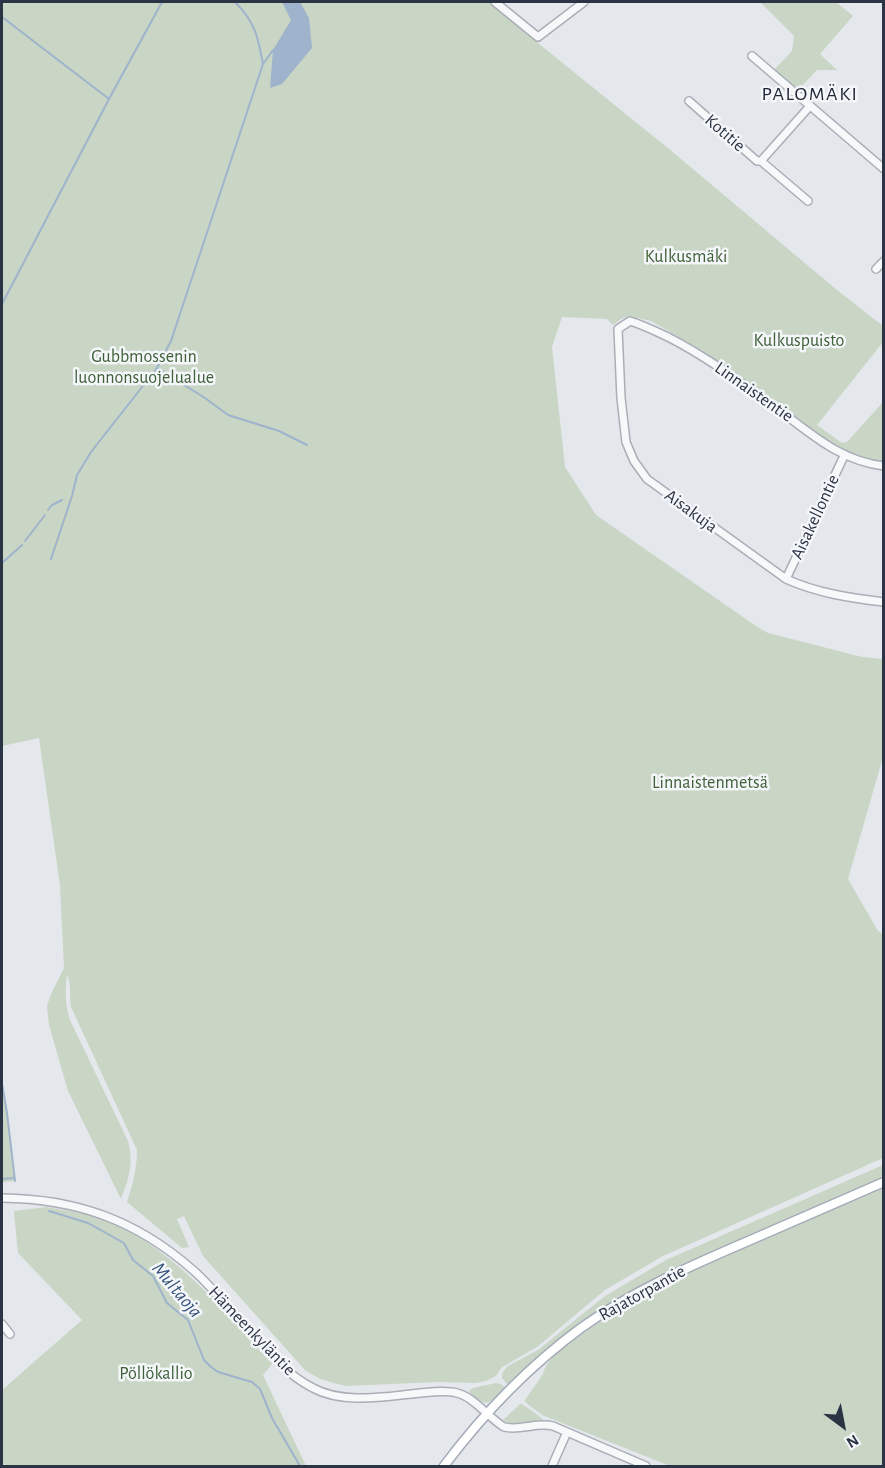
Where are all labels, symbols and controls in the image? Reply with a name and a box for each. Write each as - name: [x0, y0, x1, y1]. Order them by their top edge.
- district label: PALOMÄKI: [762, 82, 858, 106]
- street label: Kotitie: [700, 110, 750, 156]
- park label: Kulkusmäki: [645, 246, 727, 268]
- park label: Kulkuspuisto: [754, 330, 844, 352]
- park label: Gubbmossenin luonnonsuojelualue: [74, 346, 214, 388]
- street label: Linnaistentie: [711, 357, 797, 427]
- street label: Aisakellontie: [786, 471, 844, 563]
- street label: Aisakuja: [660, 485, 722, 537]
- park label: Linnaistenmetsä: [652, 772, 768, 794]
- water label: Multaoja: [147, 1257, 207, 1323]
- street label: Rajatorpantie: [595, 1260, 689, 1326]
- street label: Hämeenkyläntie: [204, 1282, 300, 1380]
- park label: Pöllökallio: [119, 1363, 193, 1385]
- north arrow: [813, 1396, 873, 1456]
- text: N: [844, 1432, 861, 1451]

